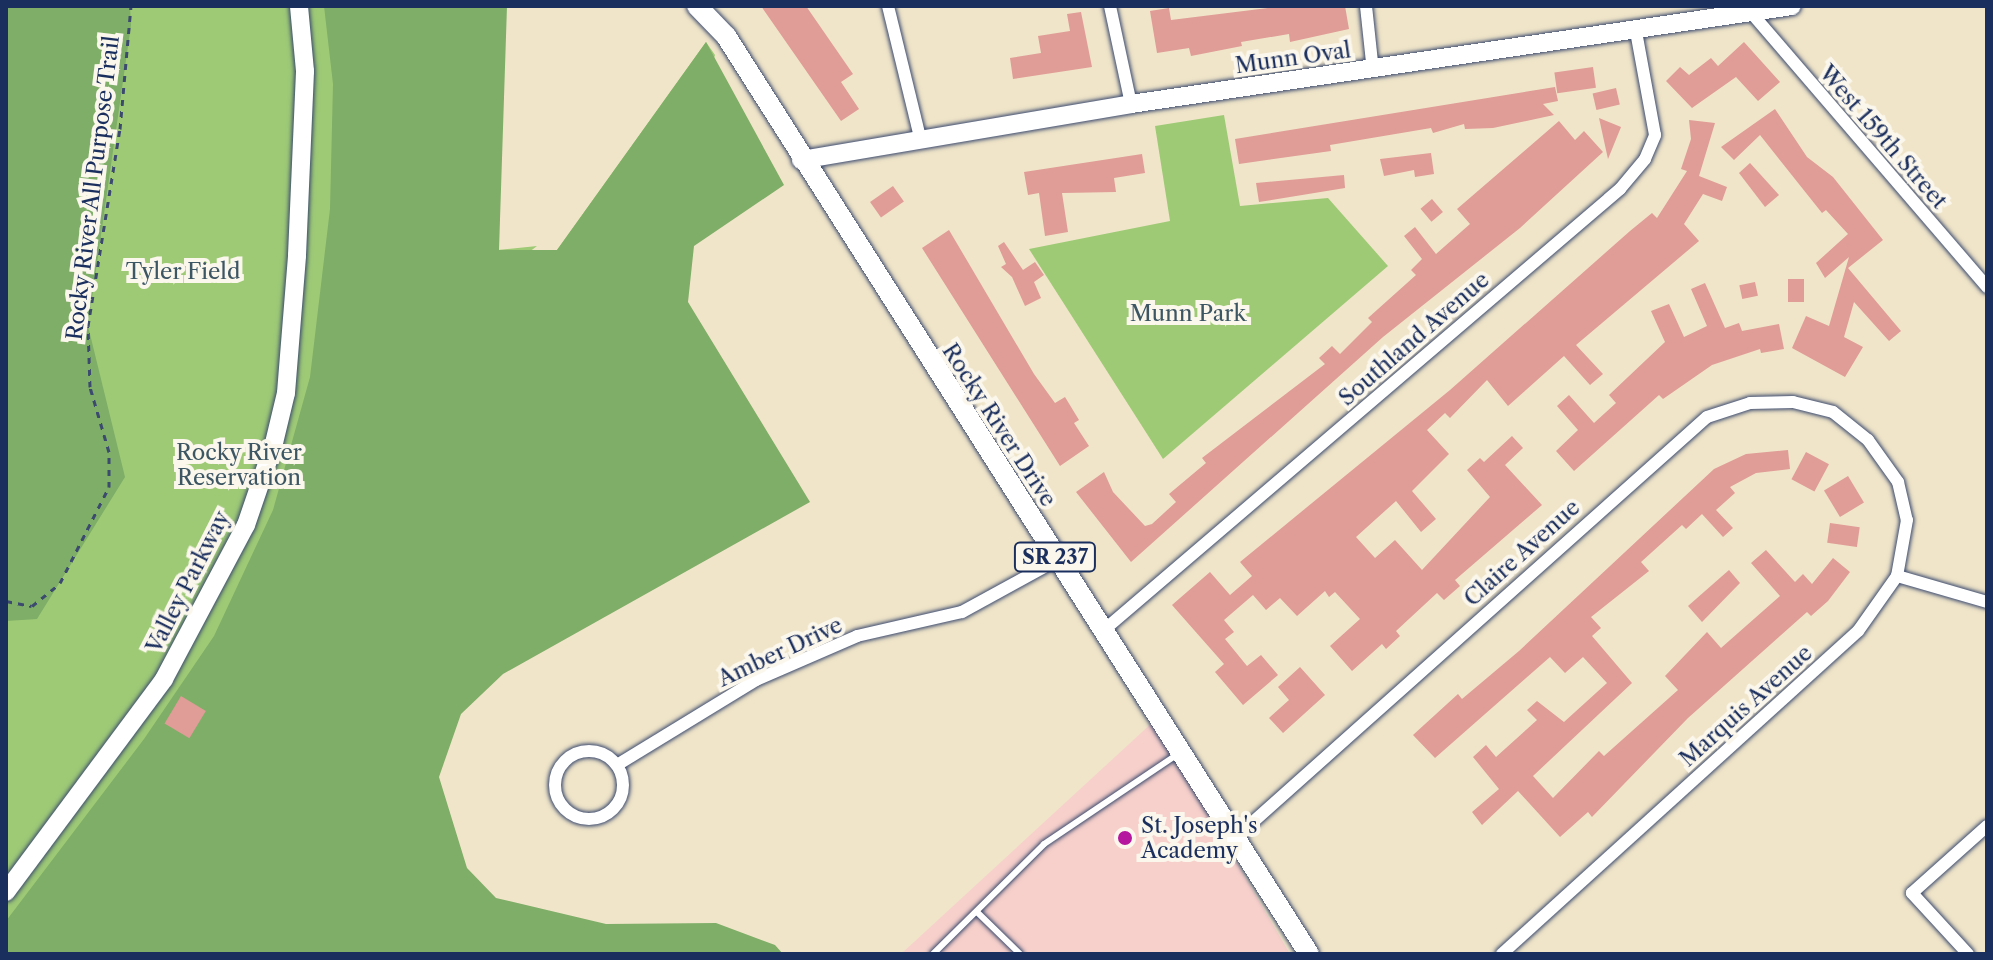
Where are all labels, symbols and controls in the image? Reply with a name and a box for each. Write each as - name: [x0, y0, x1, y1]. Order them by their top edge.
- street label: Rocky River All Purpose Trail: [61, 33, 125, 343]
- street label: Munn Oval: [1233, 37, 1353, 79]
- street label: West 159th Street: [1814, 60, 1952, 214]
- park label: Tyler Field: [125, 259, 241, 285]
- street label: Southland Avenue: [1333, 266, 1495, 412]
- park label: Munn Park: [1130, 301, 1246, 327]
- street label: Rocky River Drive: [936, 338, 1062, 512]
- park label: Rocky River Reservation: [176, 439, 302, 490]
- street label: Claire Avenue: [1458, 494, 1586, 612]
- street label: Valley Parkway: [141, 506, 235, 658]
- road number: SR 237: [1013, 541, 1097, 573]
- street label: Amber Drive: [713, 612, 847, 692]
- street label: Marquis Avenue: [1674, 639, 1818, 773]
- place label: St. Joseph's Academy: [1141, 812, 1258, 864]
- marker: St. Joseph's Academy: [1116, 829, 1134, 847]

